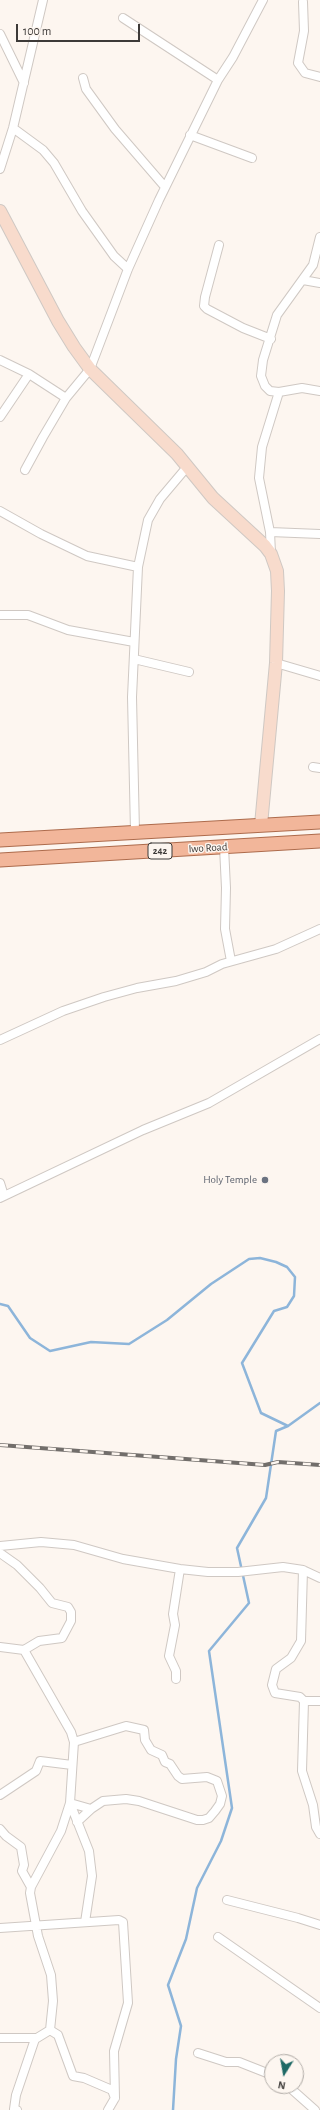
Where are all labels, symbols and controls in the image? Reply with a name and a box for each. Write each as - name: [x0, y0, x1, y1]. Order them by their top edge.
- scale bar: [18, 16, 142, 42]
- text: 100 m: [23, 25, 51, 37]
- street label: Iwo Road: [188, 840, 228, 856]
- road number: 242: [148, 843, 172, 859]
- place label: Holy Temple: [203, 1173, 257, 1187]
- marker: Holy Temple: [260, 1175, 270, 1185]
- north arrow: [264, 2054, 304, 2094]
- text: N: [277, 2079, 287, 2091]

